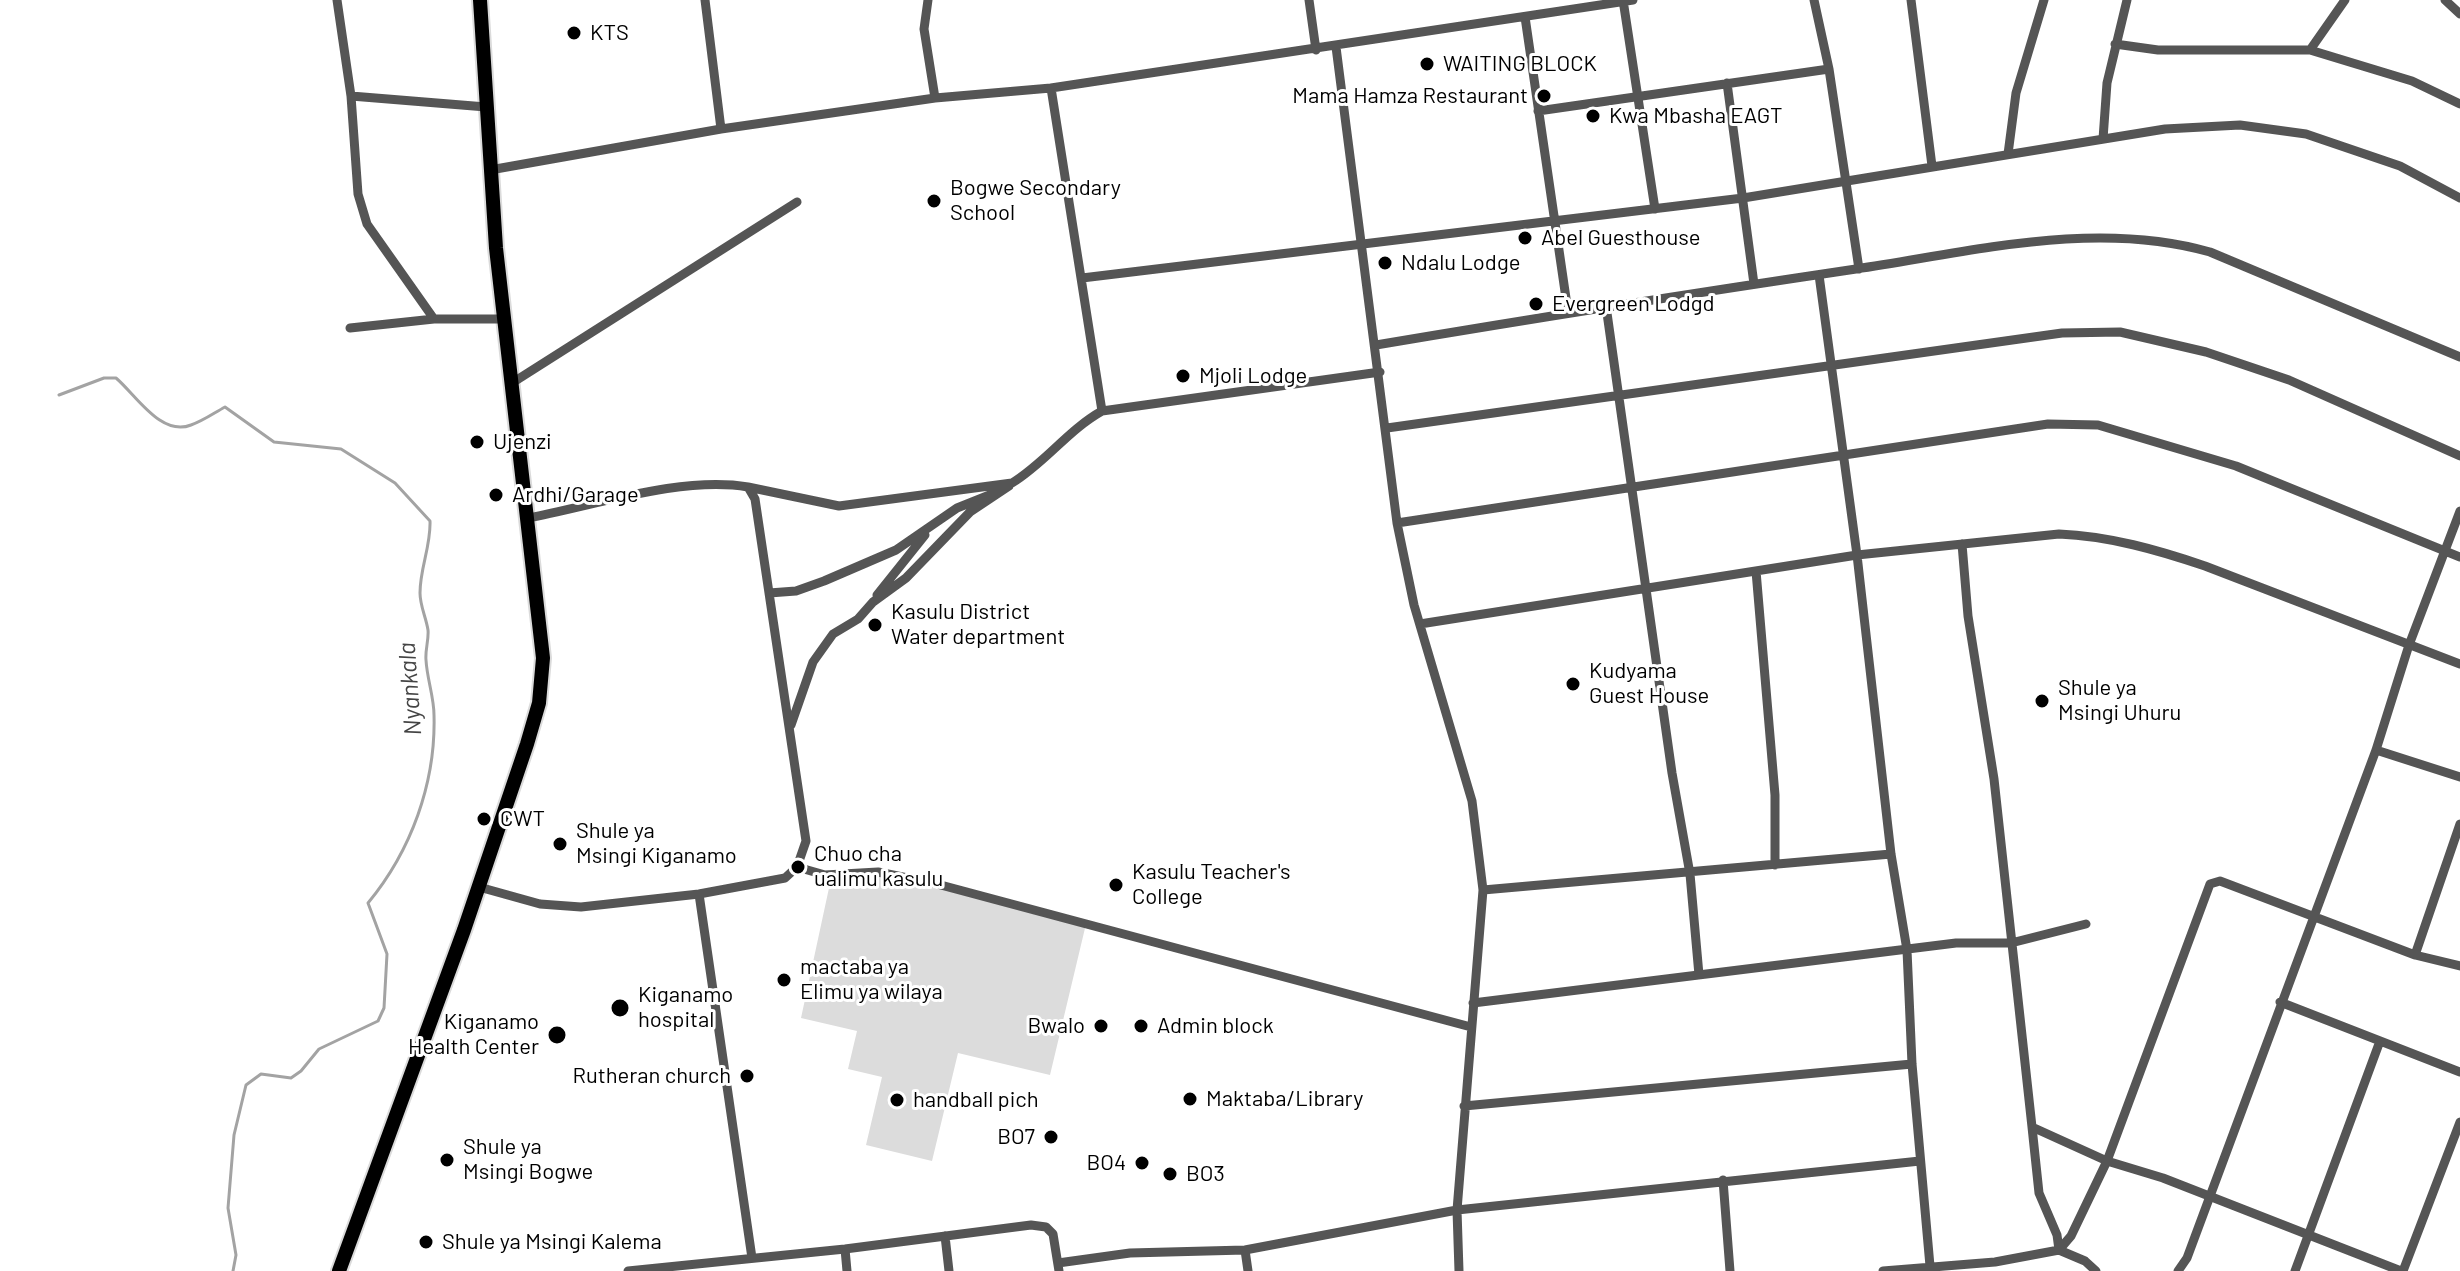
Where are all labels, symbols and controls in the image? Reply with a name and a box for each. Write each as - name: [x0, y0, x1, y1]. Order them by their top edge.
- place label: KTS: [590, 20, 629, 46]
- marker: KTS: [565, 24, 583, 42]
- place label: WAITING BLOCK: [1443, 51, 1597, 77]
- marker: WAITING BLOCK: [1418, 55, 1436, 73]
- place label: Mama Hamza Restaurant: [1292, 83, 1528, 109]
- marker: Mama Hamza Restaurant: [1535, 87, 1553, 105]
- place label: Kwa Mbasha EAGT: [1609, 103, 1783, 129]
- marker: Kwa Mbasha EAGT: [1584, 107, 1602, 125]
- place label: Bogwe Secondary School: [950, 175, 1121, 226]
- marker: Bogwe Secondary School: [925, 192, 943, 210]
- place label: Abel Guesthouse: [1541, 225, 1701, 251]
- marker: Abel Guesthouse: [1516, 229, 1534, 247]
- place label: Ndalu Lodge: [1401, 250, 1520, 276]
- marker: Ndalu Lodge: [1376, 254, 1394, 272]
- place label: Evergreen Lodgd: [1552, 291, 1715, 317]
- marker: Evergreen Lodgd: [1527, 295, 1545, 313]
- place label: Mjoli Lodge: [1199, 363, 1307, 389]
- marker: Mjoli Lodge: [1174, 367, 1192, 385]
- place label: Ujenzi: [493, 429, 552, 455]
- marker: Ujenzi: [468, 433, 486, 451]
- place label: Ardhi/Garage: [512, 482, 639, 508]
- marker: Ardhi/Garage: [487, 486, 505, 504]
- place label: Kasulu District Water department: [891, 599, 1065, 650]
- marker: Kasulu District Water department: [866, 616, 884, 634]
- water label: Nyankala: [392, 641, 428, 737]
- place label: Kudyama Guest House: [1589, 658, 1709, 710]
- marker: Kudyama Guest House: [1564, 675, 1582, 693]
- place label: Shule ya Msingi Uhuru: [2058, 675, 2181, 726]
- marker: Shule ya Msingi Uhuru: [2033, 692, 2051, 710]
- place label: CWT: [500, 806, 545, 832]
- marker: CWT: [475, 810, 493, 828]
- place label: Shule ya Msingi Kiganamo: [576, 818, 737, 870]
- marker: Shule ya Msingi Kiganamo: [551, 835, 569, 853]
- place label: Chuo cha ualimu kasulu: [814, 841, 943, 892]
- marker: Chuo cha ualimu kasulu: [789, 858, 807, 876]
- place label: Kasulu Teacher's College: [1132, 859, 1291, 910]
- marker: Kasulu Teacher's College: [1107, 876, 1125, 894]
- place label: mactaba ya Elimu ya wilaya: [800, 954, 943, 1006]
- marker: mactaba ya Elimu ya wilaya: [775, 971, 793, 989]
- place label: Kiganamo hospital: [638, 982, 733, 1034]
- marker: Kiganamo hospital: [609, 997, 631, 1019]
- place label: Kiganamo Health Center: [408, 1009, 539, 1060]
- place label: Bwalo: [1027, 1013, 1085, 1039]
- place label: Admin block: [1157, 1013, 1274, 1039]
- marker: Bwalo: [1092, 1017, 1110, 1035]
- marker: Admin block: [1132, 1017, 1150, 1035]
- marker: Kiganamo Health Center: [546, 1024, 568, 1046]
- place label: Rutheran church: [573, 1063, 731, 1089]
- marker: Rutheran church: [738, 1067, 756, 1085]
- place label: Maktaba/Library: [1206, 1086, 1363, 1112]
- place label: handball pich: [913, 1087, 1039, 1113]
- marker: Maktaba/Library: [1181, 1090, 1199, 1108]
- marker: handball pich: [888, 1091, 906, 1109]
- place label: BO7: [997, 1124, 1035, 1150]
- marker: BO7: [1042, 1128, 1060, 1146]
- place label: Shule ya Msingi Bogwe: [463, 1134, 593, 1186]
- place label: BO4: [1086, 1150, 1126, 1176]
- marker: Shule ya Msingi Bogwe: [438, 1151, 456, 1169]
- marker: BO4: [1133, 1154, 1151, 1172]
- place label: BO3: [1186, 1161, 1225, 1187]
- marker: BO3: [1161, 1165, 1179, 1183]
- place label: Shule ya Msingi Kalema: [442, 1229, 662, 1255]
- marker: Shule ya Msingi Kalema: [417, 1233, 435, 1251]

